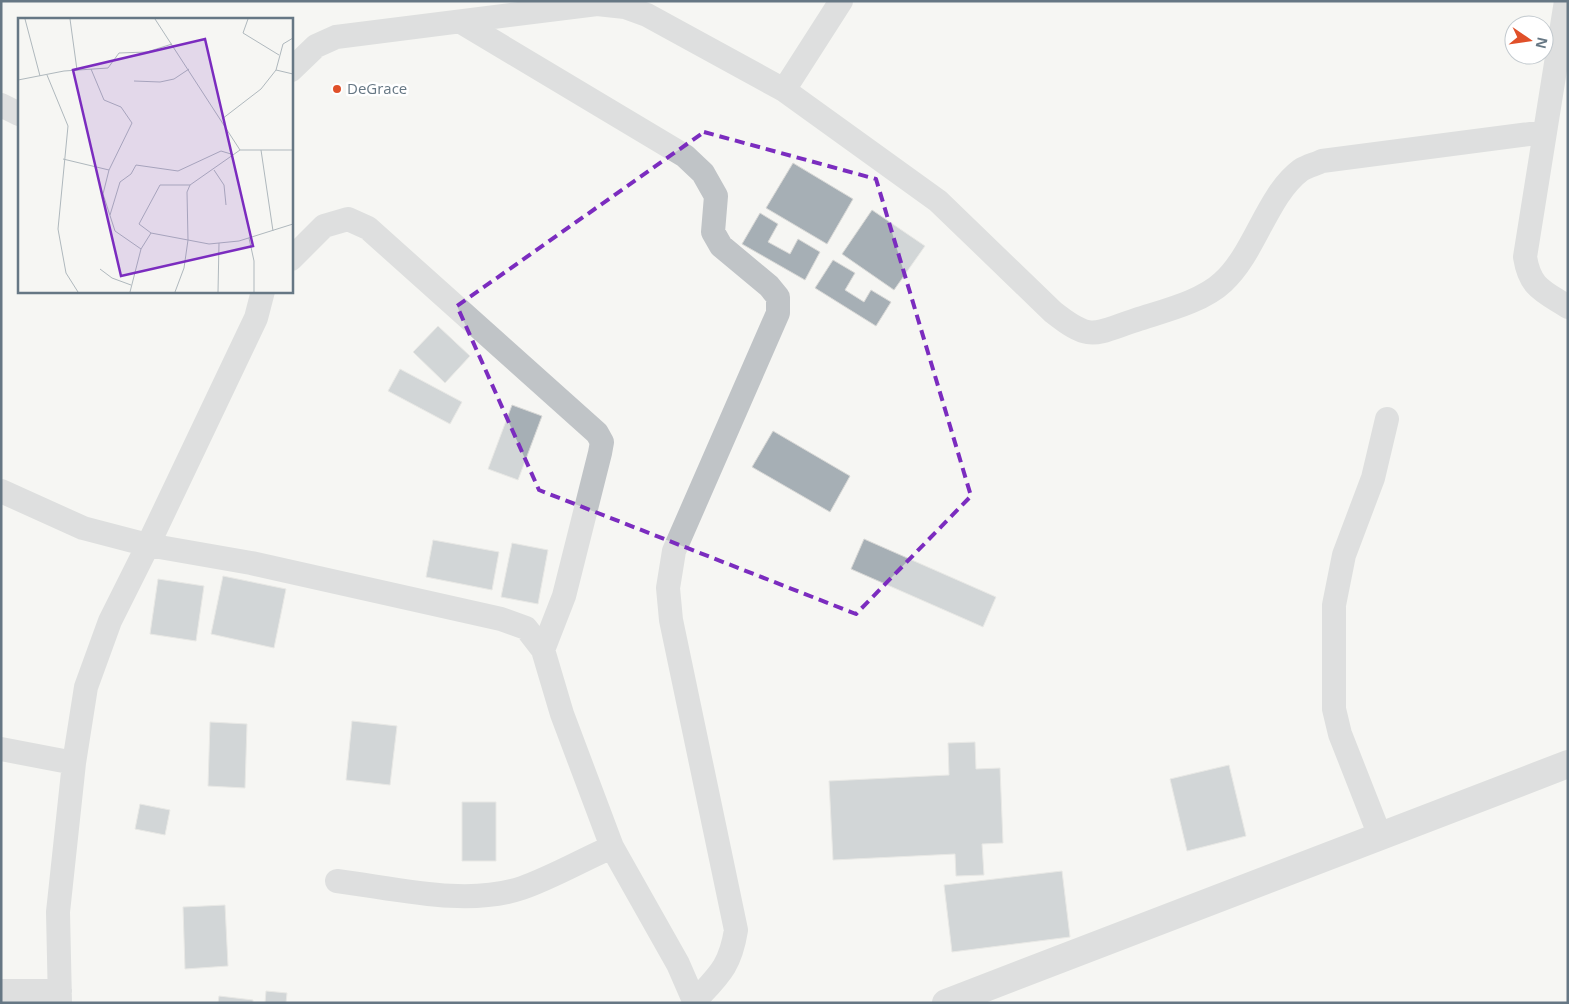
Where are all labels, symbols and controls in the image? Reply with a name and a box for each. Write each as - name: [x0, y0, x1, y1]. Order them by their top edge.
- north arrow: [1504, 15, 1554, 65]
- inset map: [18, 18, 292, 292]
- text: N: [1532, 35, 1553, 51]
- place label: DeGrace: [347, 78, 407, 98]
- marker: DeGrace: [331, 83, 343, 95]

